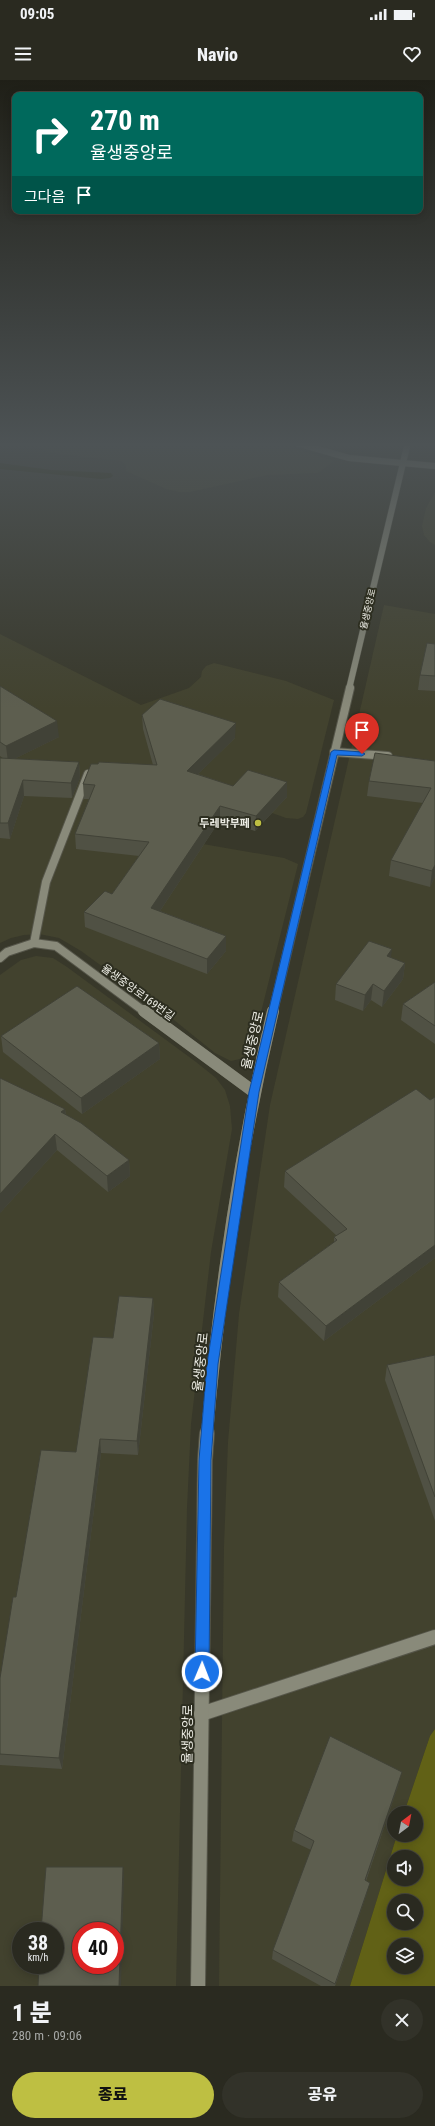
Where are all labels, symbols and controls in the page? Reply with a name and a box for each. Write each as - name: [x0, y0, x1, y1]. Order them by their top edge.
- text: 09:05: [20, 5, 54, 23]
- icon: menu: [12, 43, 34, 65]
- icon: heart: [401, 43, 423, 65]
- text: Navio: [197, 44, 238, 65]
- text: 270 m: [90, 104, 160, 137]
- icon: right: [24, 108, 76, 160]
- text: 율생중앙로: [90, 142, 173, 163]
- icon: arrive: [73, 184, 95, 206]
- text: 그다음: [24, 188, 65, 206]
- street label: 율생중앙로: [358, 588, 378, 630]
- pin: [345, 713, 379, 754]
- icon: arrive: [351, 719, 373, 741]
- place label: 두레박부페: [199, 817, 250, 830]
- marker: 두레박부페: [253, 818, 263, 828]
- street label: 율생중앙로169번길: [99, 962, 177, 1023]
- street label: 율생중앙로: [238, 1009, 267, 1071]
- street label: 율생중앙로: [190, 1331, 211, 1393]
- position arrow: [181, 1651, 223, 1693]
- street label: 율생중앙로: [179, 1704, 196, 1764]
- north arrow: [387, 1806, 423, 1842]
- map controls: [387, 1806, 423, 1974]
- button: sound: [387, 1850, 423, 1886]
- button: search: [387, 1894, 423, 1930]
- speed limit sign: 40: [72, 1922, 124, 1974]
- text: 38: [28, 1931, 48, 1955]
- button: layers: [387, 1938, 423, 1974]
- text: km/h: [28, 1952, 48, 1963]
- text: 1 분: [12, 1999, 52, 2027]
- button: close: [381, 1999, 423, 2041]
- text: 280 m · 09:06: [12, 2028, 82, 2043]
- button: 종료: [12, 2072, 214, 2118]
- button: 공유: [222, 2072, 423, 2118]

